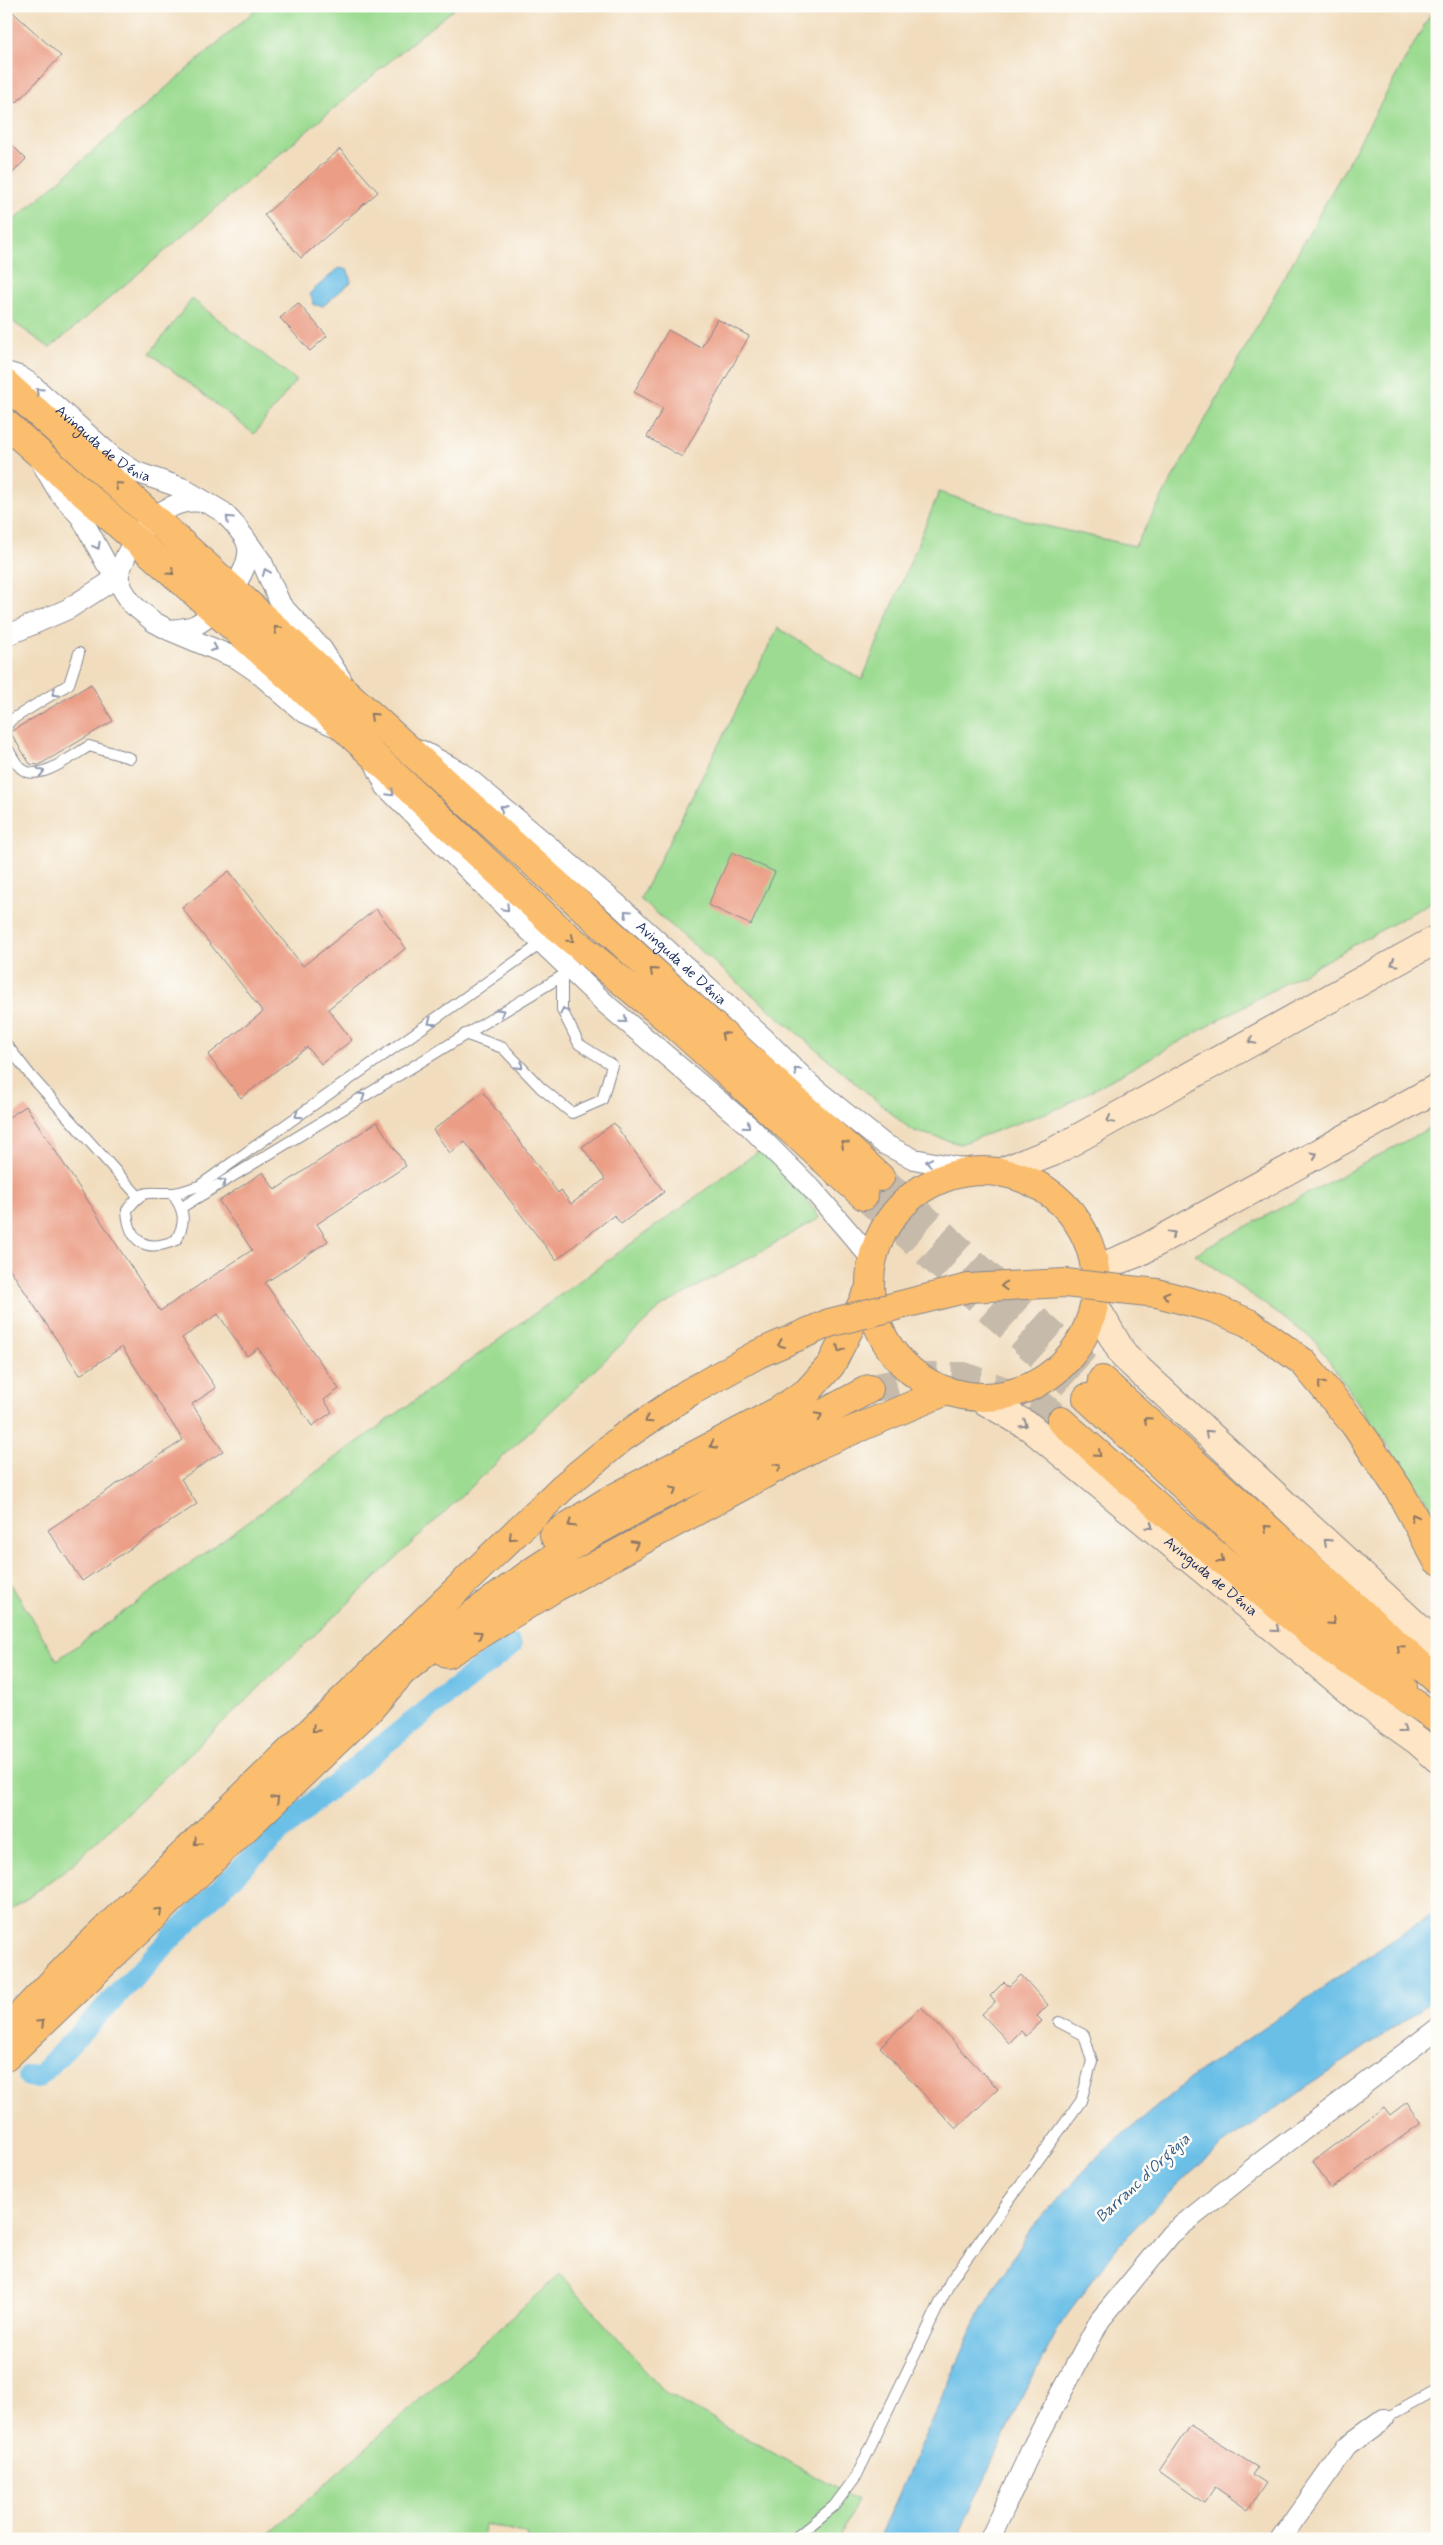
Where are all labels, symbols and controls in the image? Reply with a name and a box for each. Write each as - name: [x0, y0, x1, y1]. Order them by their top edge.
- one-way arrow: [36, 388, 45, 397]
- street label: Avinguda de Dénia: [51, 401, 153, 487]
- one-way arrow: [115, 482, 124, 491]
- one-way arrow: [226, 516, 235, 525]
- one-way arrow: [91, 541, 101, 550]
- one-way arrow: [165, 566, 174, 575]
- one-way arrow: [262, 568, 272, 576]
- one-way arrow: [274, 626, 283, 635]
- one-way arrow: [209, 642, 218, 653]
- one-way arrow: [52, 686, 61, 696]
- one-way arrow: [370, 713, 379, 722]
- one-way arrow: [37, 767, 45, 778]
- one-way arrow: [385, 787, 394, 796]
- one-way arrow: [500, 804, 509, 813]
- one-way arrow: [500, 902, 509, 911]
- one-way arrow: [623, 910, 632, 919]
- street label: Avinguda de Dénia: [631, 917, 731, 1010]
- one-way arrow: [565, 933, 574, 942]
- one-way arrow: [1390, 956, 1399, 966]
- one-way arrow: [650, 968, 659, 977]
- one-way arrow: [560, 1007, 570, 1016]
- one-way arrow: [495, 1009, 504, 1019]
- one-way arrow: [618, 1014, 627, 1023]
- one-way arrow: [427, 1016, 437, 1025]
- one-way arrow: [720, 1032, 729, 1041]
- one-way arrow: [1248, 1035, 1257, 1045]
- one-way arrow: [514, 1061, 523, 1070]
- one-way arrow: [794, 1068, 803, 1077]
- one-way arrow: [356, 1093, 365, 1103]
- one-way arrow: [295, 1109, 304, 1118]
- one-way arrow: [1106, 1114, 1115, 1124]
- one-way arrow: [742, 1120, 751, 1129]
- one-way arrow: [840, 1141, 849, 1150]
- one-way arrow: [1309, 1152, 1318, 1162]
- one-way arrow: [925, 1157, 934, 1168]
- one-way arrow: [218, 1178, 227, 1188]
- one-way arrow: [1166, 1230, 1175, 1240]
- one-way arrow: [1000, 1281, 1008, 1292]
- one-way arrow: [1161, 1290, 1170, 1301]
- one-way arrow: [777, 1338, 786, 1349]
- one-way arrow: [836, 1344, 846, 1353]
- one-way arrow: [1319, 1381, 1327, 1390]
- one-way arrow: [814, 1412, 823, 1422]
- one-way arrow: [644, 1414, 654, 1423]
- one-way arrow: [1019, 1417, 1028, 1427]
- one-way arrow: [1143, 1417, 1152, 1426]
- one-way arrow: [1204, 1429, 1213, 1438]
- one-way arrow: [709, 1439, 718, 1449]
- one-way arrow: [1092, 1448, 1101, 1457]
- one-way arrow: [772, 1463, 781, 1473]
- one-way arrow: [669, 1485, 678, 1496]
- one-way arrow: [1410, 1513, 1420, 1522]
- one-way arrow: [567, 1518, 576, 1528]
- one-way arrow: [1145, 1521, 1154, 1530]
- one-way arrow: [1264, 1525, 1273, 1534]
- one-way arrow: [508, 1531, 517, 1540]
- street label: Avinguda de Dénia: [1159, 1532, 1262, 1621]
- one-way arrow: [1324, 1539, 1333, 1548]
- one-way arrow: [630, 1540, 639, 1550]
- one-way arrow: [1215, 1554, 1224, 1562]
- one-way arrow: [1327, 1616, 1336, 1625]
- one-way arrow: [1270, 1624, 1279, 1633]
- one-way arrow: [474, 1631, 483, 1640]
- one-way arrow: [1397, 1645, 1406, 1654]
- one-way arrow: [311, 1723, 320, 1732]
- one-way arrow: [1397, 1724, 1407, 1733]
- one-way arrow: [271, 1796, 280, 1805]
- one-way arrow: [194, 1836, 203, 1845]
- one-way arrow: [153, 1908, 162, 1917]
- one-way arrow: [36, 2020, 45, 2029]
- water label: Barranc d'Orgègia: [1091, 2129, 1196, 2229]

